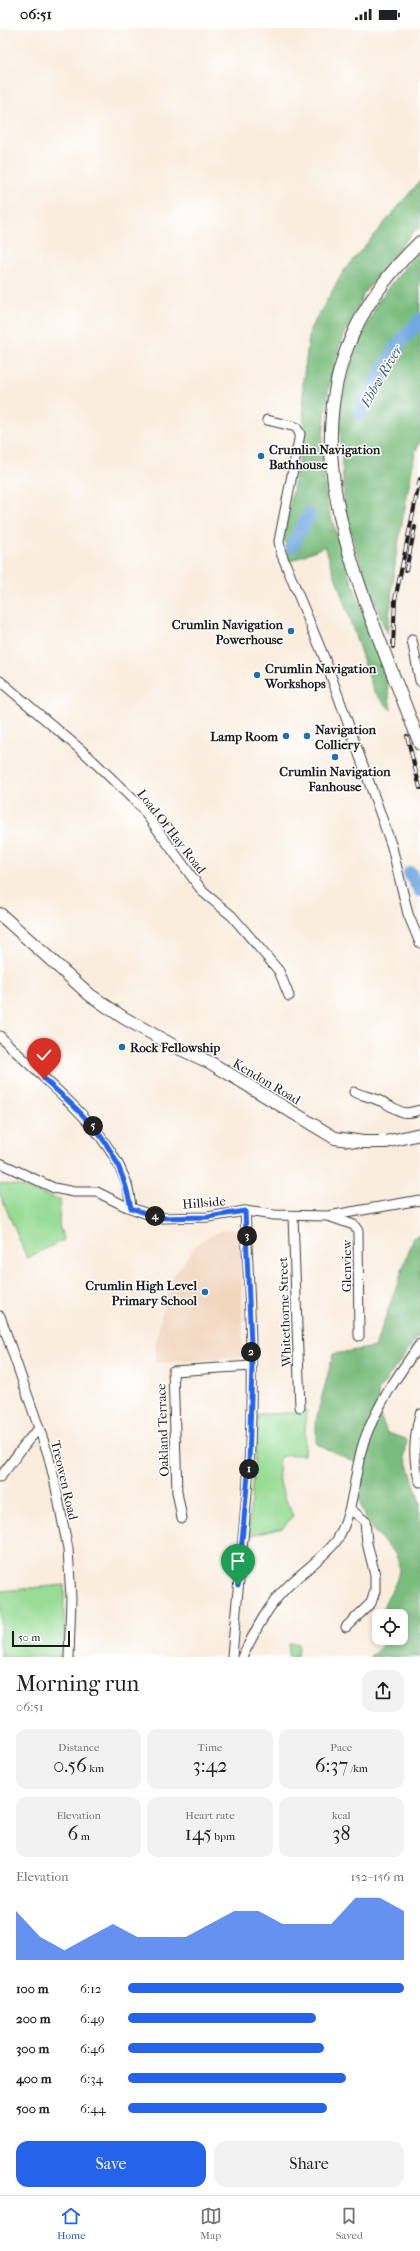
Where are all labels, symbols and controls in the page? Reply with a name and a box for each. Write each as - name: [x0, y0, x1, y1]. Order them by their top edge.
- text: 06:51: [20, 5, 52, 23]
- water label: Ebbw River: [356, 341, 407, 411]
- place label: Crumlin Navigation Bathhouse: [269, 442, 381, 472]
- marker: Crumlin Navigation Bathhouse: [256, 451, 266, 461]
- place label: Crumlin Navigation Powerhouse: [172, 617, 284, 647]
- marker: Crumlin Navigation Powerhouse: [286, 626, 296, 636]
- place label: Crumlin Navigation Workshops: [264, 661, 377, 692]
- marker: Crumlin Navigation Workshops: [252, 670, 262, 680]
- place label: Navigation Colliery: [315, 722, 377, 753]
- place label: Lamp Room: [210, 729, 278, 745]
- marker: Lamp Room: [281, 731, 291, 741]
- marker: Navigation Colliery: [302, 731, 312, 741]
- marker: Crumlin Navigation Fanhouse: [330, 752, 340, 762]
- place label: Crumlin Navigation Fanhouse: [279, 764, 391, 794]
- street label: Load Of Hay Road: [134, 786, 210, 877]
- pin: [27, 1038, 61, 1079]
- place label: Rock Fellowship: [130, 1040, 220, 1056]
- marker: Rock Fellowship: [117, 1042, 127, 1052]
- icon: check: [33, 1044, 55, 1066]
- street label: Kendon Road: [230, 1055, 304, 1108]
- pin: 5: [83, 1116, 103, 1136]
- text: 5: [91, 1119, 95, 1132]
- street label: Hillside: [182, 1193, 227, 1212]
- pin: 4: [145, 1206, 165, 1226]
- text: 4: [152, 1209, 158, 1222]
- pin: 3: [237, 1226, 257, 1246]
- text: 3: [245, 1229, 249, 1242]
- street label: Glenview: [339, 1239, 354, 1292]
- street label: Whitethorne Street: [275, 1256, 294, 1368]
- place label: Crumlin High Level Primary School: [85, 1278, 197, 1309]
- marker: Crumlin High Level Primary School: [200, 1287, 210, 1297]
- pin: 2: [241, 1342, 261, 1362]
- text: 2: [248, 1345, 254, 1358]
- street label: Oakland Terrace: [153, 1383, 172, 1477]
- street label: Treowen Road: [48, 1439, 81, 1522]
- pin: 1: [239, 1459, 259, 1479]
- text: 1: [247, 1462, 251, 1475]
- pin: [221, 1544, 255, 1585]
- icon: arrive: [227, 1550, 249, 1572]
- map controls: [372, 1609, 408, 1645]
- button: locate: [372, 1609, 408, 1645]
- scale bar: [12, 1629, 70, 1648]
- text: 50 m: [18, 1631, 40, 1644]
- button: share: [362, 1670, 404, 1712]
- text: Morning run: [16, 1671, 139, 1697]
- text: 06:51: [16, 1699, 44, 1714]
- text: Distance: [58, 1741, 99, 1754]
- text: Time: [197, 1741, 222, 1754]
- text: Pace: [330, 1741, 352, 1754]
- text: 0.56: [53, 1754, 87, 1777]
- text: 3:42: [192, 1754, 228, 1777]
- text: 6:37: [315, 1754, 348, 1777]
- text: km: [87, 1762, 104, 1775]
- text: /km: [348, 1762, 368, 1775]
- text: Elevation: [56, 1809, 101, 1822]
- text: Heart rate: [185, 1809, 235, 1822]
- text: kcal: [332, 1809, 351, 1822]
- text: 6: [67, 1822, 78, 1845]
- text: 145: [185, 1822, 212, 1845]
- text: 38: [332, 1822, 350, 1845]
- text: m: [78, 1830, 90, 1843]
- text: bpm: [212, 1830, 235, 1843]
- text: Elevation: [16, 1869, 69, 1884]
- text: 152–156 m: [351, 1869, 404, 1884]
- text: 100 m: [16, 1981, 49, 1996]
- text: 6:12: [80, 1981, 102, 1996]
- text: 200 m: [16, 2011, 51, 2026]
- text: 6:49: [80, 2011, 105, 2026]
- text: 300 m: [16, 2041, 49, 2056]
- text: 6:46: [80, 2041, 105, 2056]
- text: 400 m: [16, 2071, 52, 2086]
- text: 6:34: [80, 2071, 103, 2086]
- text: 500 m: [16, 2101, 50, 2116]
- text: 6:44: [80, 2101, 106, 2116]
- button: Save: [16, 2141, 206, 2187]
- button: Share: [214, 2141, 404, 2187]
- tab: Home: [57, 2205, 86, 2242]
- tab: Map: [200, 2205, 222, 2242]
- tab: Saved: [336, 2205, 363, 2242]

